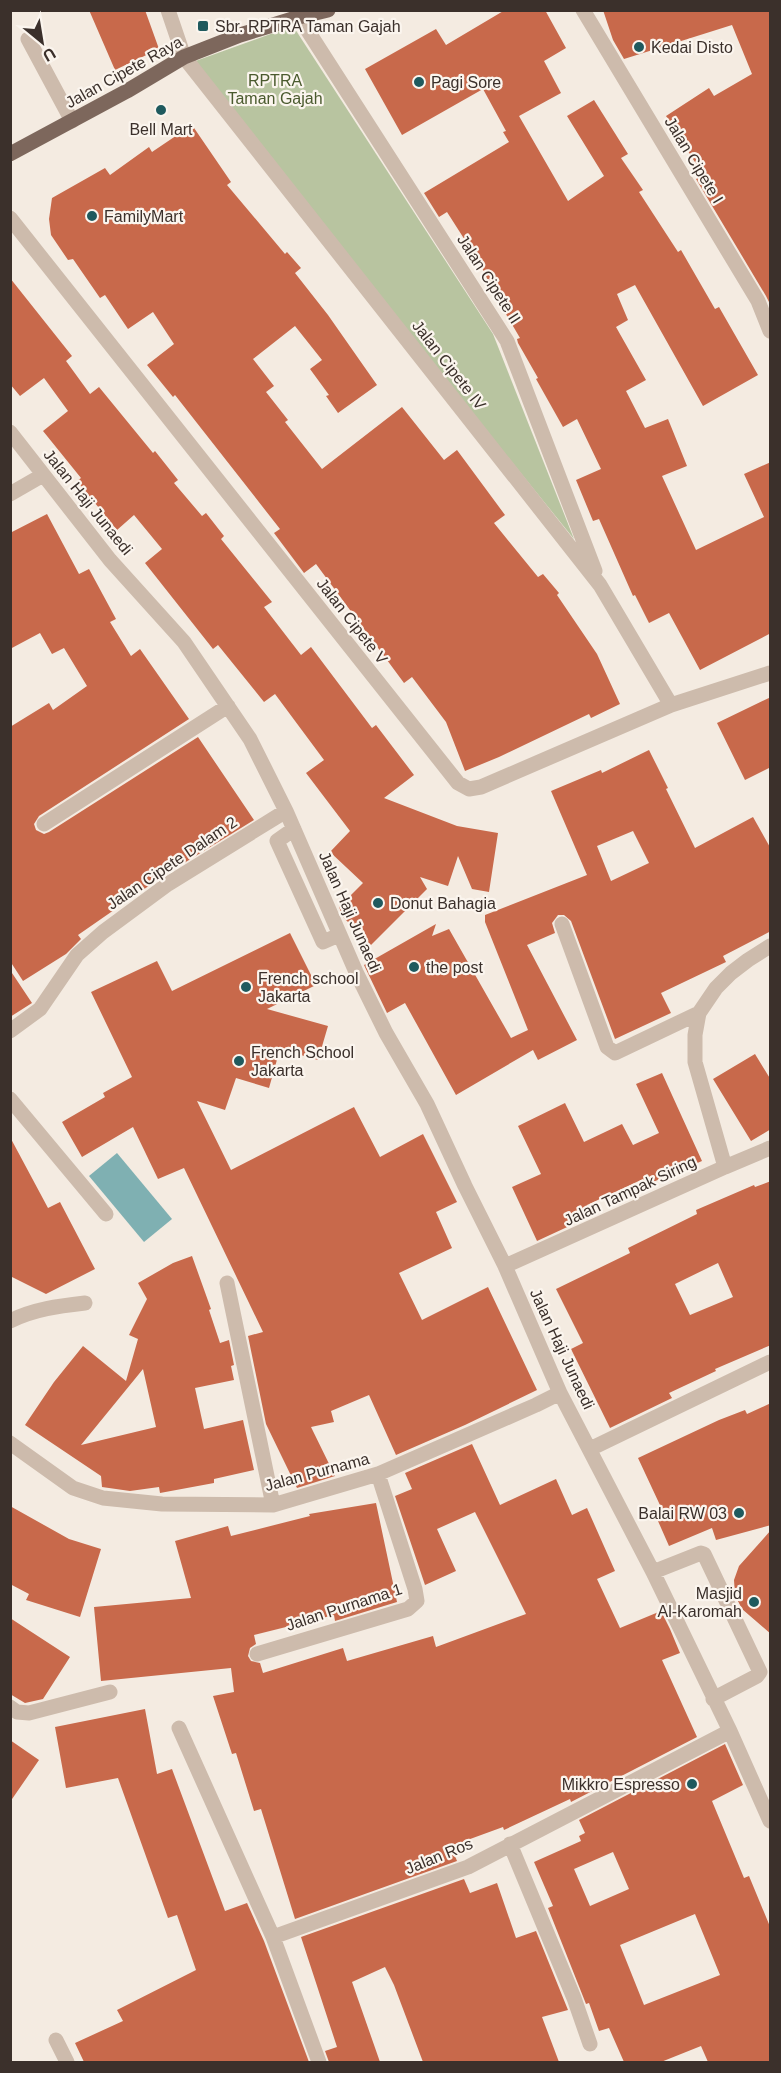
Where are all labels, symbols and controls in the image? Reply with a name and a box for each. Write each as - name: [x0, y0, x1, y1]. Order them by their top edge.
- north arrow: [12, 12, 72, 72]
- place label: Sbr. RPTRA Taman Gajah: [215, 18, 401, 35]
- marker: Sbr. RPTRA Taman Gajah: [196, 19, 210, 33]
- street label: Jalan Cipete Raya: [63, 33, 185, 111]
- place label: Kedai Disto: [651, 39, 733, 56]
- marker: Kedai Disto: [632, 40, 646, 54]
- text: U: [40, 44, 59, 65]
- park label: RPTRA Taman Gajah: [227, 72, 323, 107]
- place label: Pagi Sore: [431, 74, 501, 91]
- marker: Pagi Sore: [412, 75, 426, 89]
- marker: Bell Mart: [154, 103, 168, 117]
- street label: Jalan Cipete I: [662, 114, 726, 206]
- place label: Bell Mart: [129, 121, 193, 138]
- place label: FamilyMart: [104, 208, 184, 225]
- marker: FamilyMart: [85, 209, 99, 223]
- street label: Jalan Cipete II: [454, 231, 524, 327]
- street label: Jalan Cipete IV: [409, 317, 489, 413]
- street label: Jalan Haji Junaedi: [40, 446, 136, 558]
- street label: Jalan Cipete V: [313, 575, 391, 667]
- street label: Jalan Cipete Dalam 2: [104, 813, 240, 913]
- street label: Jalan Haji Junaedi: [316, 849, 384, 975]
- place label: Donut Bahagia: [390, 895, 496, 912]
- marker: Donut Bahagia: [371, 896, 385, 910]
- place label: the post: [426, 959, 483, 976]
- marker: the post: [407, 960, 421, 974]
- place label: French school Jakarta: [258, 970, 359, 1005]
- marker: French school Jakarta: [239, 980, 253, 994]
- place label: French School Jakarta: [251, 1044, 354, 1079]
- marker: French School Jakarta: [232, 1054, 246, 1068]
- street label: Jalan Tampak Siring: [561, 1153, 699, 1229]
- street label: Jalan Haji Junaedi: [527, 1286, 597, 1412]
- street label: Jalan Purnama: [263, 1450, 371, 1494]
- place label: Balai RW 03: [638, 1505, 727, 1522]
- marker: Balai RW 03: [732, 1506, 746, 1520]
- street label: Jalan Purnama 1: [284, 1580, 404, 1634]
- place label: Masjid Al-Karomah: [658, 1585, 742, 1620]
- marker: Masjid Al-Karomah: [747, 1595, 761, 1609]
- place label: Mikkro Espresso: [562, 1776, 680, 1793]
- marker: Mikkro Espresso: [685, 1777, 699, 1791]
- street label: Jalan Ros: [403, 1835, 475, 1877]

